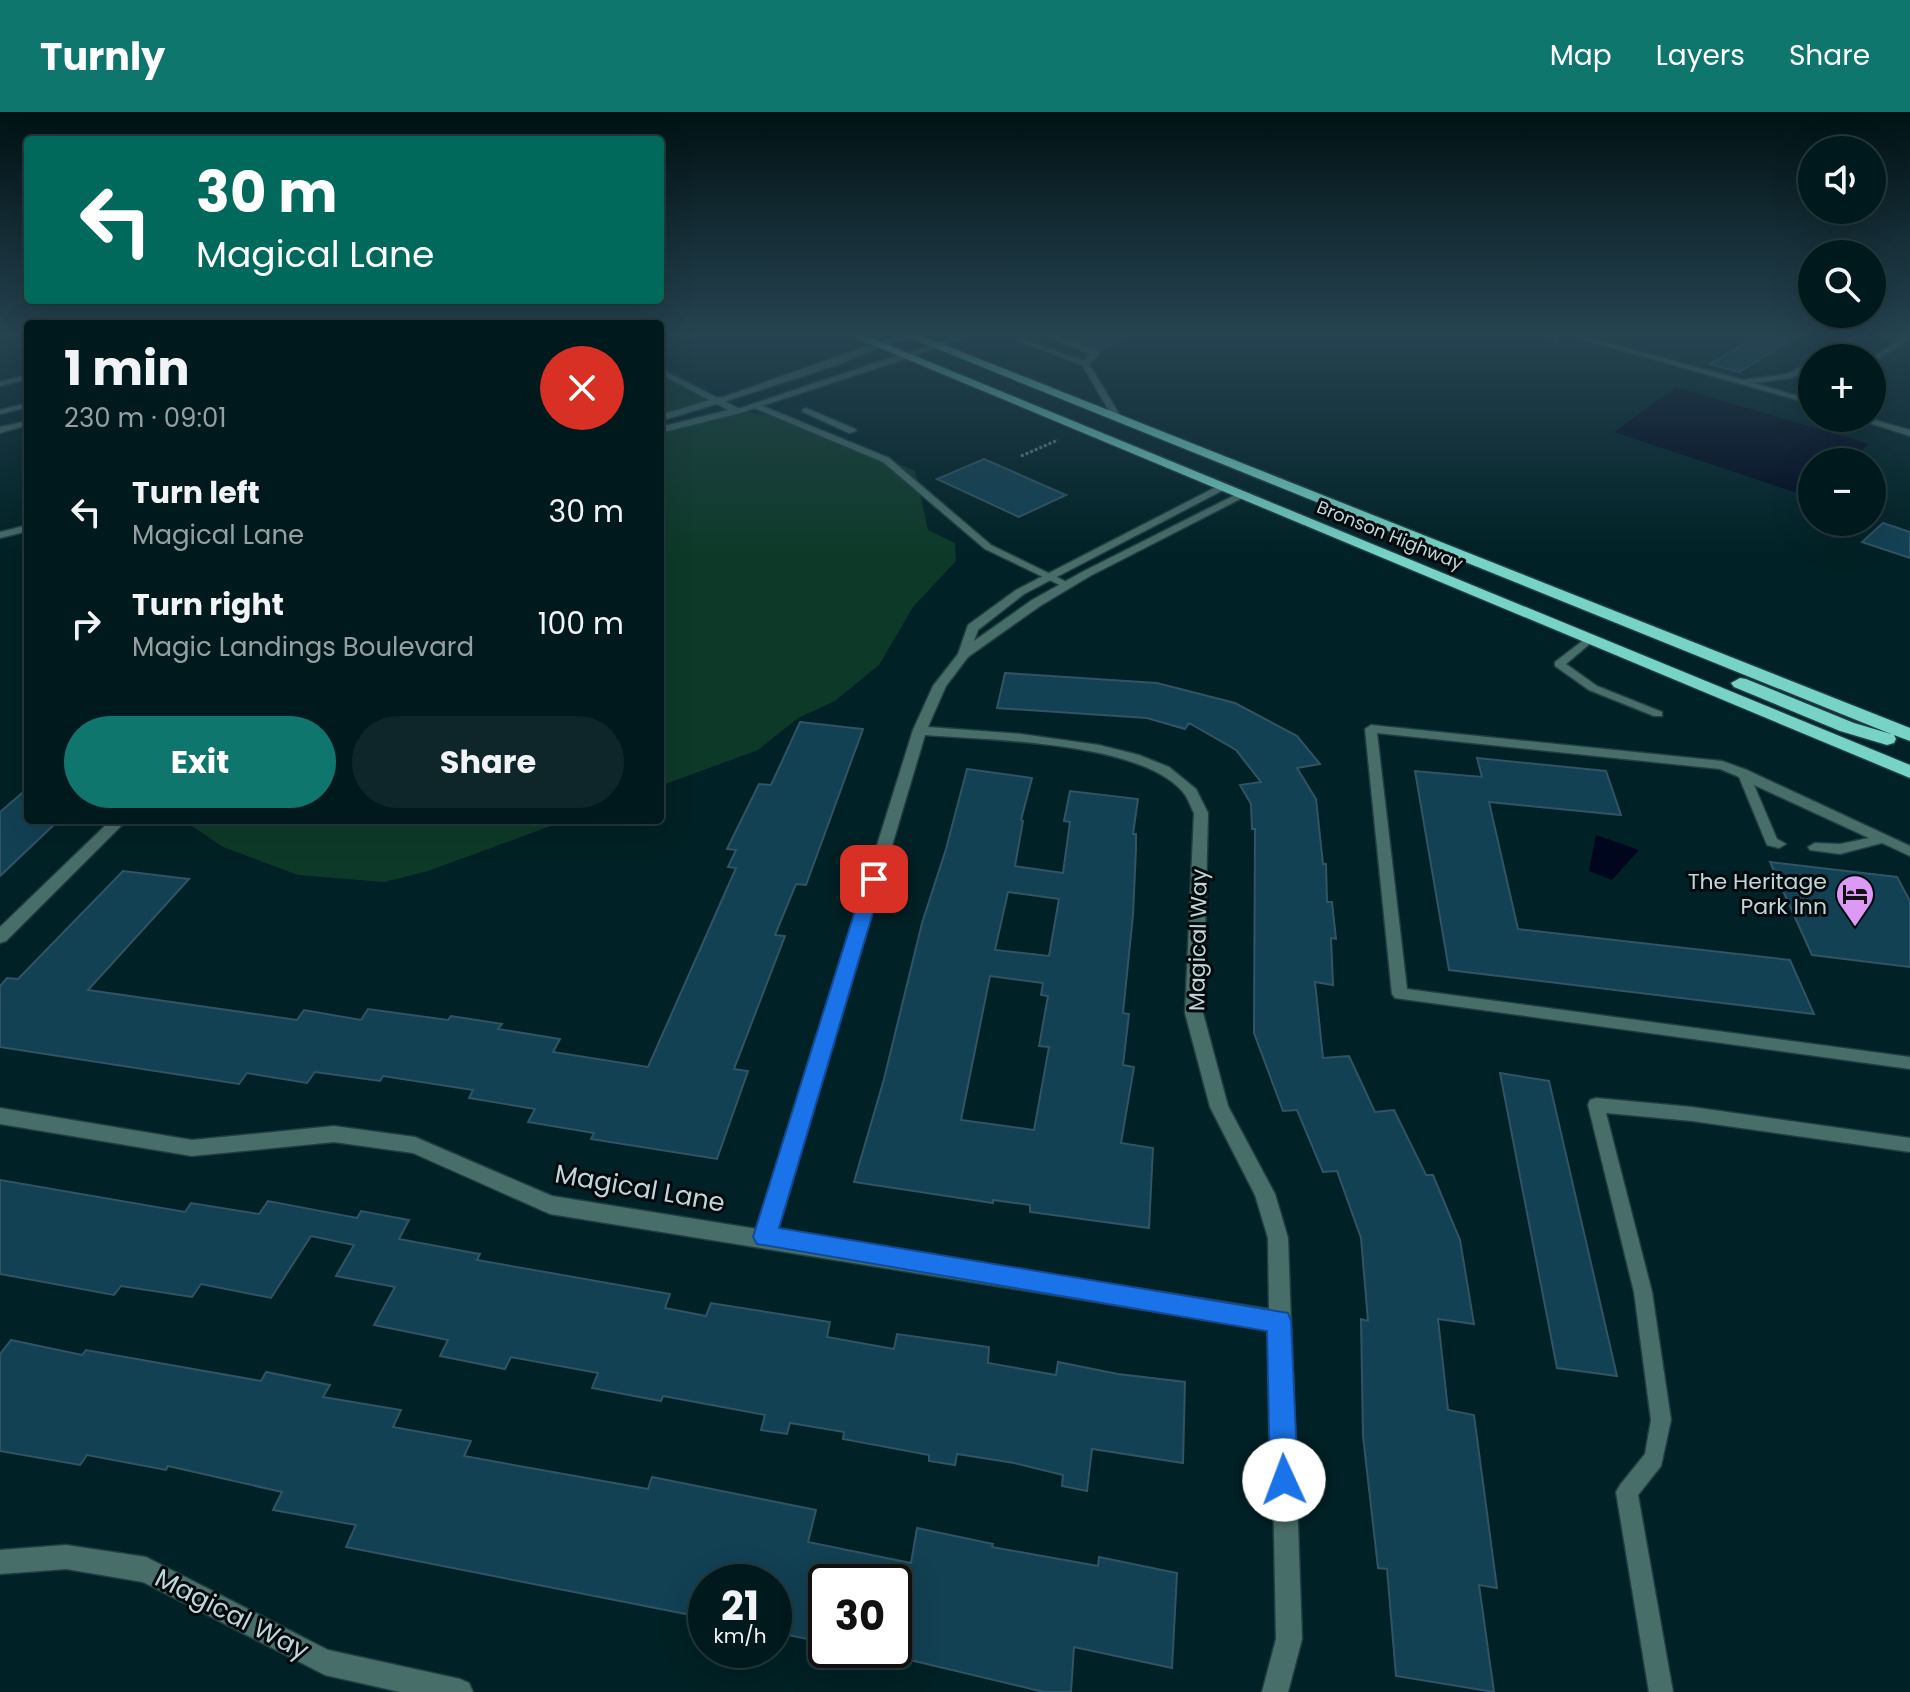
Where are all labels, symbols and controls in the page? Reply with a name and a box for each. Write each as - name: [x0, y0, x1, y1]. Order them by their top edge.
- text: Turnly: [40, 30, 165, 83]
- text: Map: [1550, 36, 1612, 75]
- text: Layers: [1656, 36, 1745, 75]
- text: Share: [1789, 36, 1870, 75]
- map controls: [1798, 136, 1886, 536]
- button: sound: [1798, 136, 1886, 224]
- text: 30 m: [196, 153, 338, 232]
- icon: left: [64, 168, 168, 272]
- text: Magical Lane: [196, 229, 434, 280]
- button: search: [1798, 240, 1886, 328]
- text: 1 min: [64, 335, 190, 402]
- button: +: [1798, 344, 1886, 432]
- button: close: [540, 346, 624, 430]
- text: 230 m · 09:01: [64, 400, 227, 436]
- button: −: [1798, 448, 1886, 536]
- text: Turn left: [132, 471, 260, 514]
- icon: left: [64, 490, 108, 534]
- text: 30 m: [549, 490, 624, 533]
- street label: Bronson Highway: [1313, 494, 1467, 576]
- text: Magical Lane: [132, 517, 304, 553]
- text: Turn right: [132, 583, 284, 626]
- icon: right: [64, 602, 108, 646]
- text: 100 m: [538, 602, 624, 645]
- text: Magic Landings Boulevard: [132, 629, 474, 665]
- button: Exit: [64, 716, 336, 808]
- button: Share: [352, 716, 624, 808]
- pin: [840, 845, 908, 913]
- icon: arrive: [852, 857, 896, 901]
- place label: The Heritage Park Inn: [1688, 866, 1827, 922]
- street label: Magical Way: [1181, 868, 1215, 1011]
- hotel icon: The Heritage Park Inn: [1834, 873, 1876, 928]
- street label: Magical Lane: [552, 1155, 728, 1221]
- position arrow: [1242, 1438, 1326, 1522]
- street label: Magical Way: [149, 1560, 315, 1668]
- speed limit sign: 30: [808, 1564, 912, 1668]
- text: 21: [721, 1578, 759, 1634]
- text: km/h: [713, 1622, 767, 1650]

